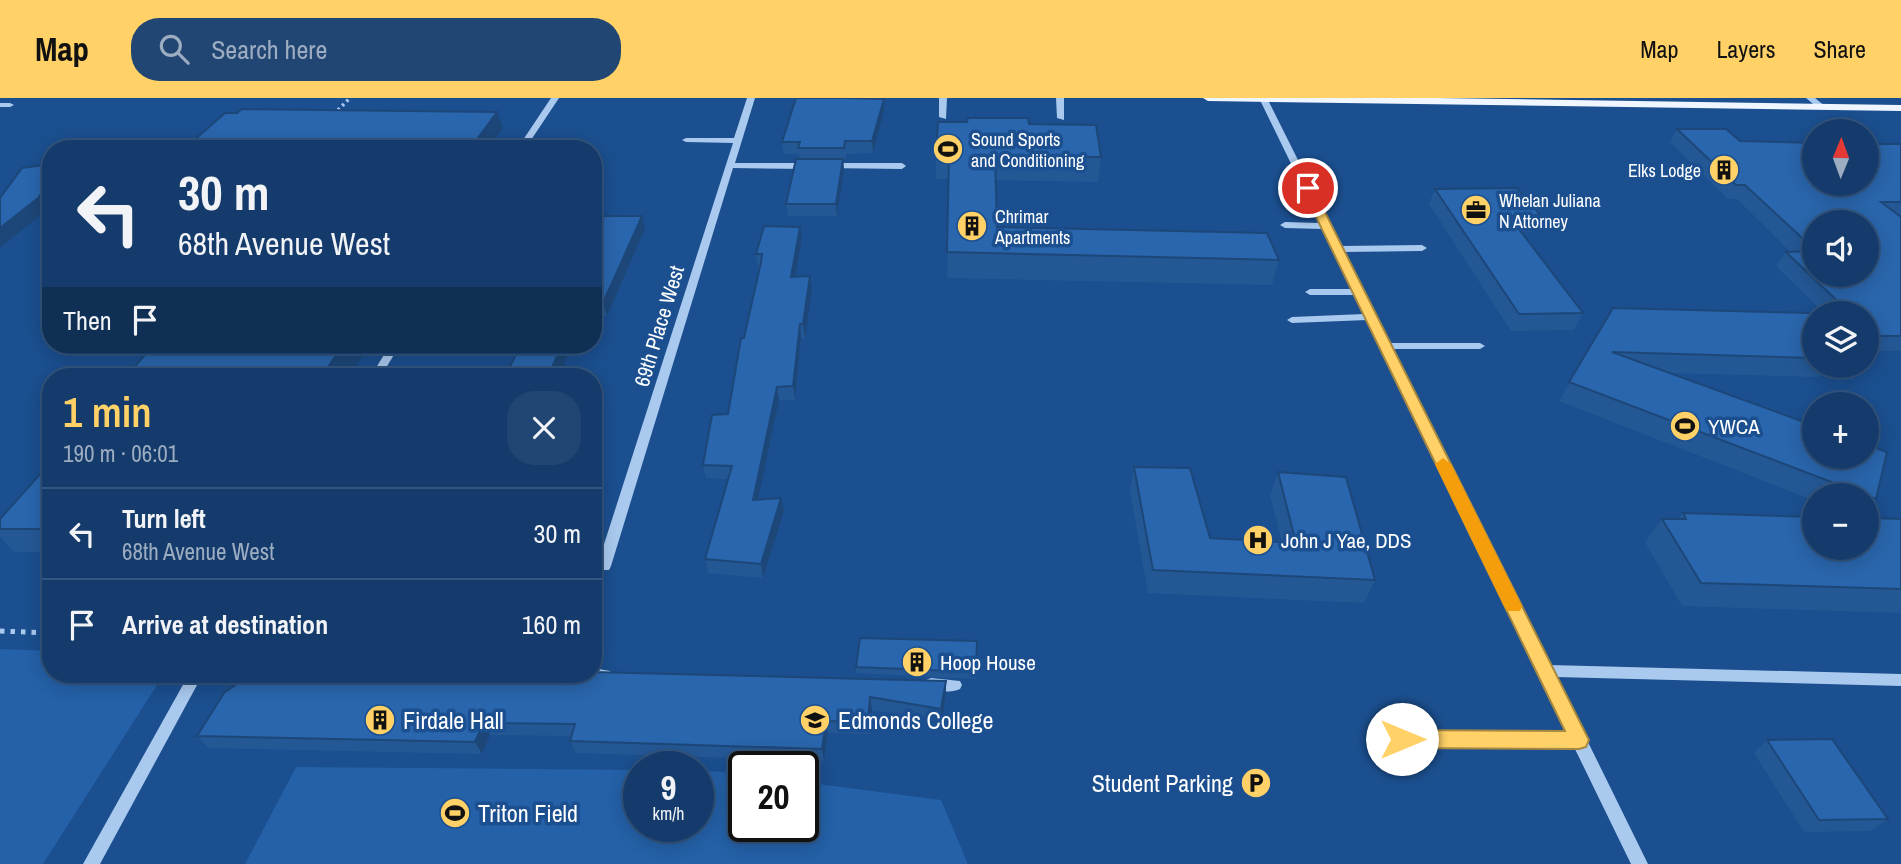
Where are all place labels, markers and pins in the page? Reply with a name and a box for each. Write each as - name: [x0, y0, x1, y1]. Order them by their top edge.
- place label: Sound Sports and Conditioning: [971, 127, 1085, 173]
- sports icon: Sound Sports and Conditioning: [931, 132, 965, 166]
- building icon: Elks Lodge: [1707, 153, 1741, 187]
- pin: [1278, 158, 1338, 218]
- place label: Elks Lodge: [1628, 158, 1701, 183]
- place label: Whelan Juliana N Attorney: [1499, 188, 1601, 234]
- office icon: Whelan Juliana N Attorney: [1459, 193, 1493, 227]
- place label: Chrimar Apartments: [994, 204, 1070, 250]
- building icon: Chrimar Apartments: [955, 209, 989, 243]
- sports icon: YWCA: [1668, 409, 1702, 443]
- place label: YWCA: [1708, 412, 1760, 441]
- hospital icon: John J Yae, DDS: [1241, 523, 1275, 557]
- place label: John J Yae, DDS: [1281, 526, 1412, 555]
- building icon: Hoop House: [900, 645, 934, 679]
- place label: Hoop House: [940, 648, 1036, 677]
- building icon: Firdale Hall: [363, 703, 397, 737]
- school or university icon: Edmonds College: [798, 703, 832, 737]
- place label: Firdale Hall: [403, 704, 504, 736]
- place label: Edmonds College: [838, 704, 993, 736]
- parking icon: Student Parking: [1239, 766, 1273, 800]
- place label: Student Parking: [1092, 767, 1233, 799]
- sports icon: Triton Field: [438, 796, 472, 830]
- place label: Triton Field: [478, 797, 578, 829]

